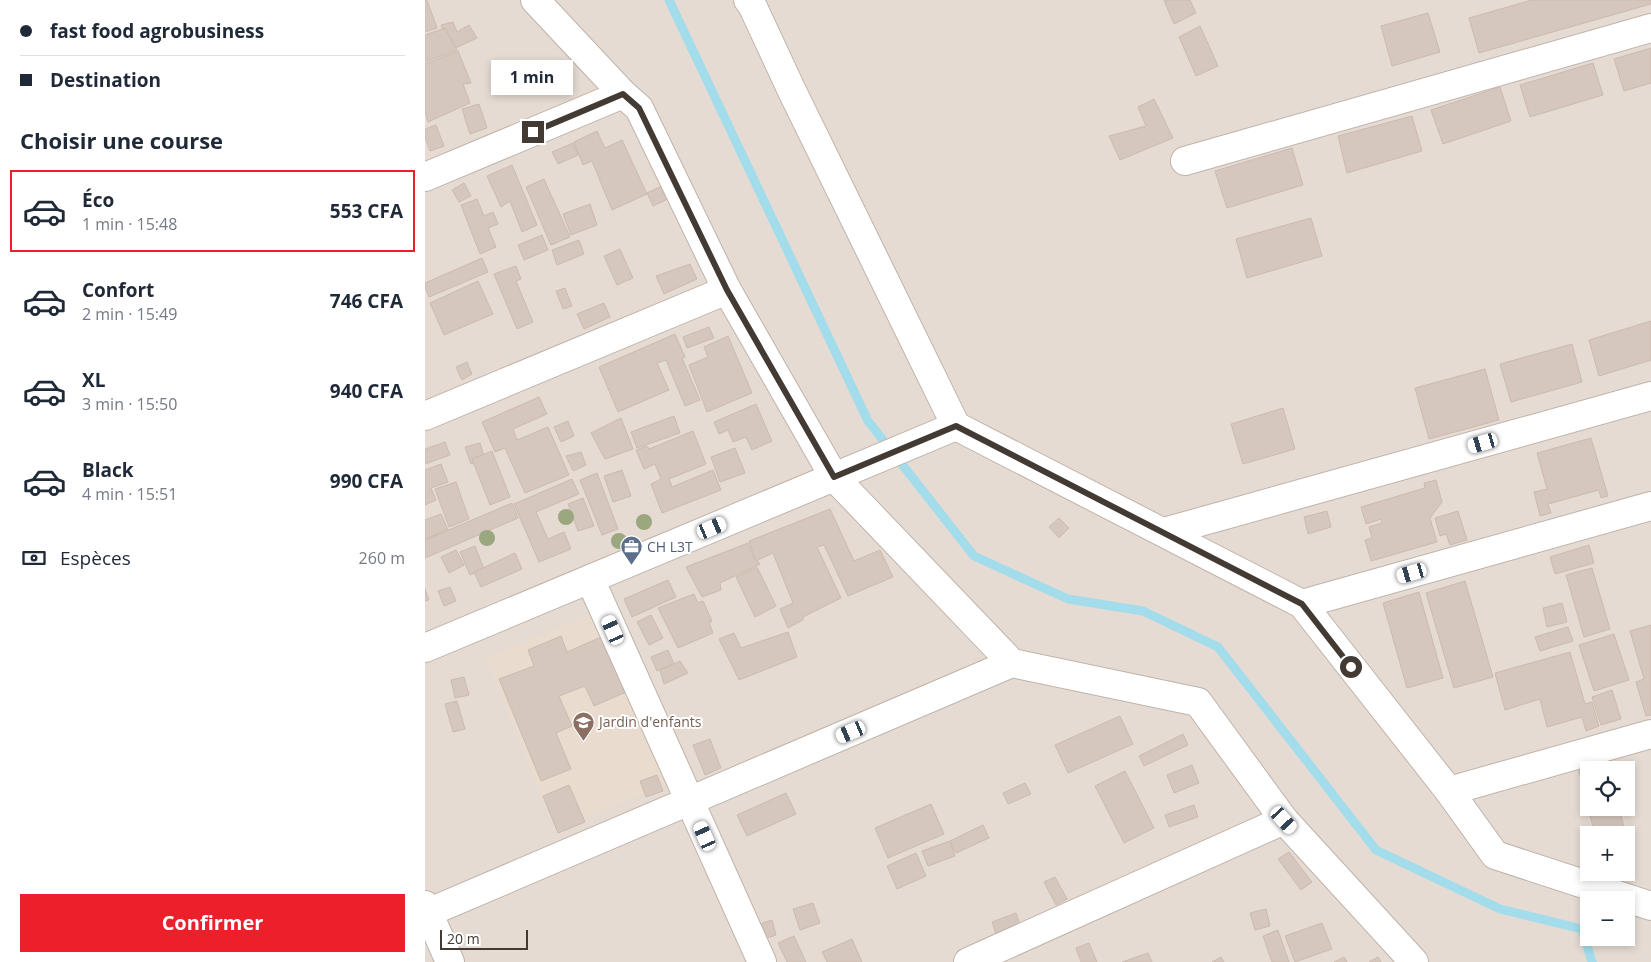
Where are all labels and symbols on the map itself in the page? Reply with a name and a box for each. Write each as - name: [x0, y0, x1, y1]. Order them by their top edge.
- callout: 1 min: [492, 59, 574, 94]
- route end: [522, 121, 544, 143]
- car: [1466, 432, 1499, 454]
- car: [695, 515, 728, 541]
- office icon: CH L3T: [619, 535, 643, 566]
- place label: CH L3T: [647, 537, 693, 556]
- car: [1395, 562, 1428, 584]
- car: [600, 613, 625, 647]
- route start: [1340, 656, 1362, 678]
- school or university icon: Jardin d'enfants: [571, 710, 595, 741]
- place label: Jardin d'enfants: [597, 712, 702, 731]
- car: [834, 719, 867, 745]
- car: [1268, 804, 1299, 836]
- car: [692, 819, 717, 853]
- scale bar: [440, 927, 527, 950]

